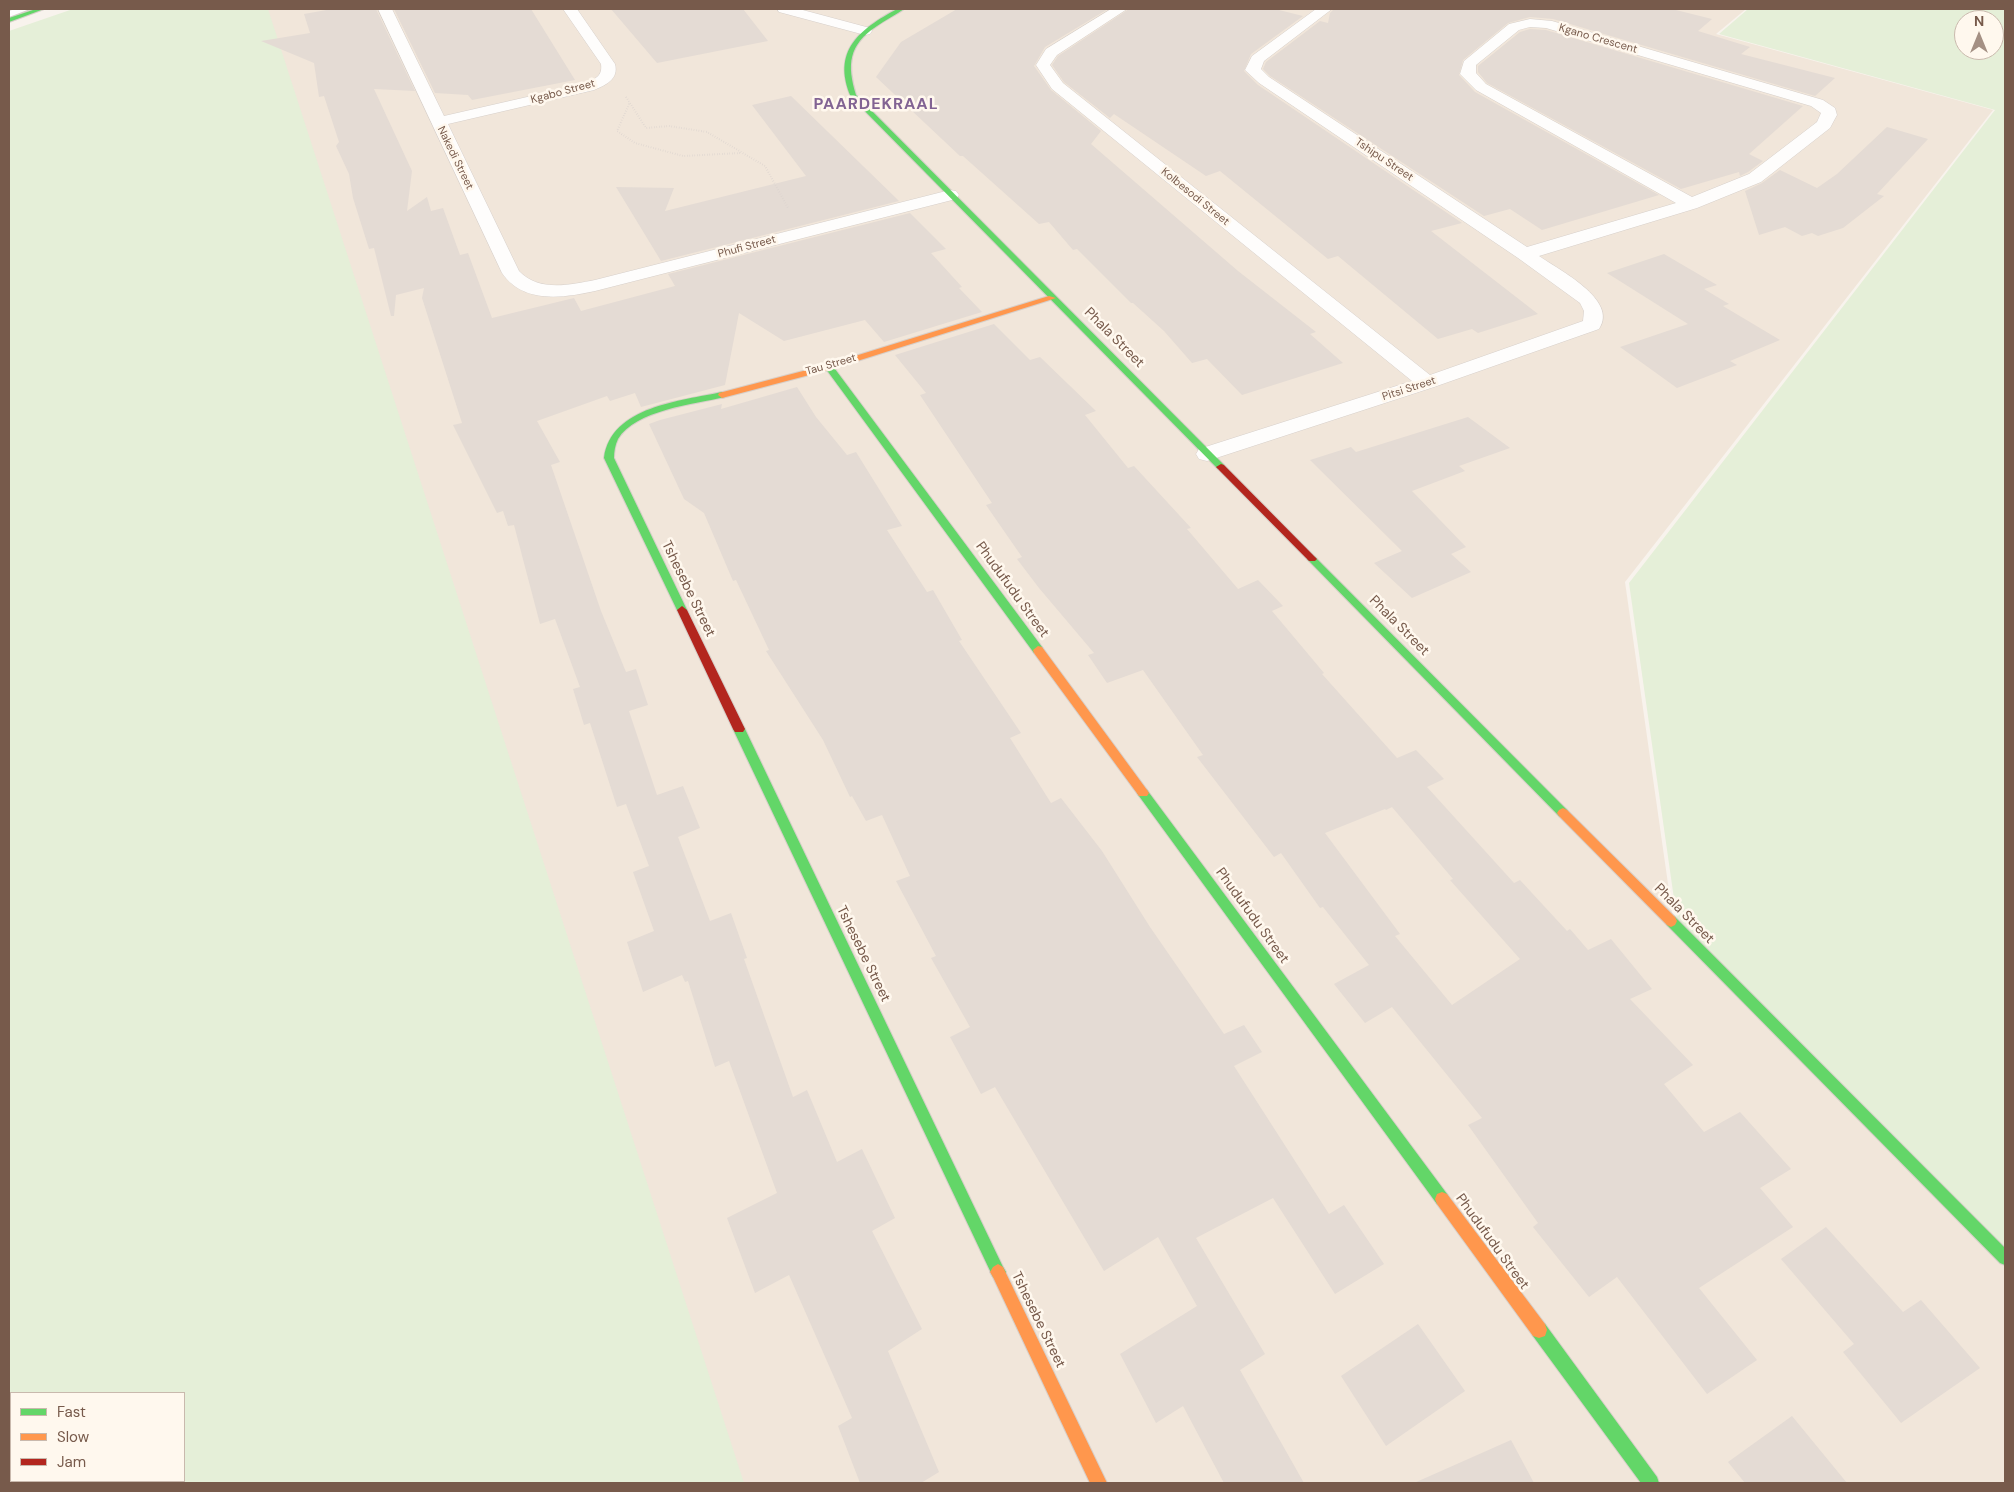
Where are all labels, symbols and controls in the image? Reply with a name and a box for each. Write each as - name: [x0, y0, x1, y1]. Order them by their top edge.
- north arrow: [1954, 10, 2004, 60]
- text: N: [1974, 12, 1984, 30]
- street label: Kgano Crescent: [1557, 21, 1639, 57]
- street label: Kgabo Street: [529, 77, 597, 107]
- district label: PAARDEKRAAL: [812, 95, 940, 115]
- street label: Nakedi Street: [434, 124, 476, 192]
- street label: Tshipu Street: [1352, 136, 1416, 184]
- street label: Kolbesodi Street: [1158, 165, 1232, 229]
- street label: Phufi Street: [717, 233, 777, 261]
- street label: Phala Street: [1081, 305, 1147, 371]
- street label: Tau Street: [804, 352, 858, 378]
- street label: Pitsi Street: [1381, 374, 1437, 404]
- street label: Tshesebe Street: [657, 538, 719, 640]
- street label: Phudufudu Street: [972, 539, 1052, 641]
- street label: Phala Street: [1366, 593, 1432, 659]
- street label: Phudufudu Street: [1212, 865, 1292, 967]
- street label: Phala Street: [1651, 881, 1717, 947]
- street label: Tshesebe Street: [832, 903, 894, 1005]
- street label: Phudufudu Street: [1452, 1191, 1532, 1293]
- street label: Tshesebe Street: [1007, 1269, 1069, 1371]
- legend: [10, 1392, 185, 1482]
- text: Fast: [57, 1402, 86, 1422]
- text: Slow: [57, 1427, 89, 1447]
- text: Jam: [57, 1452, 86, 1472]

